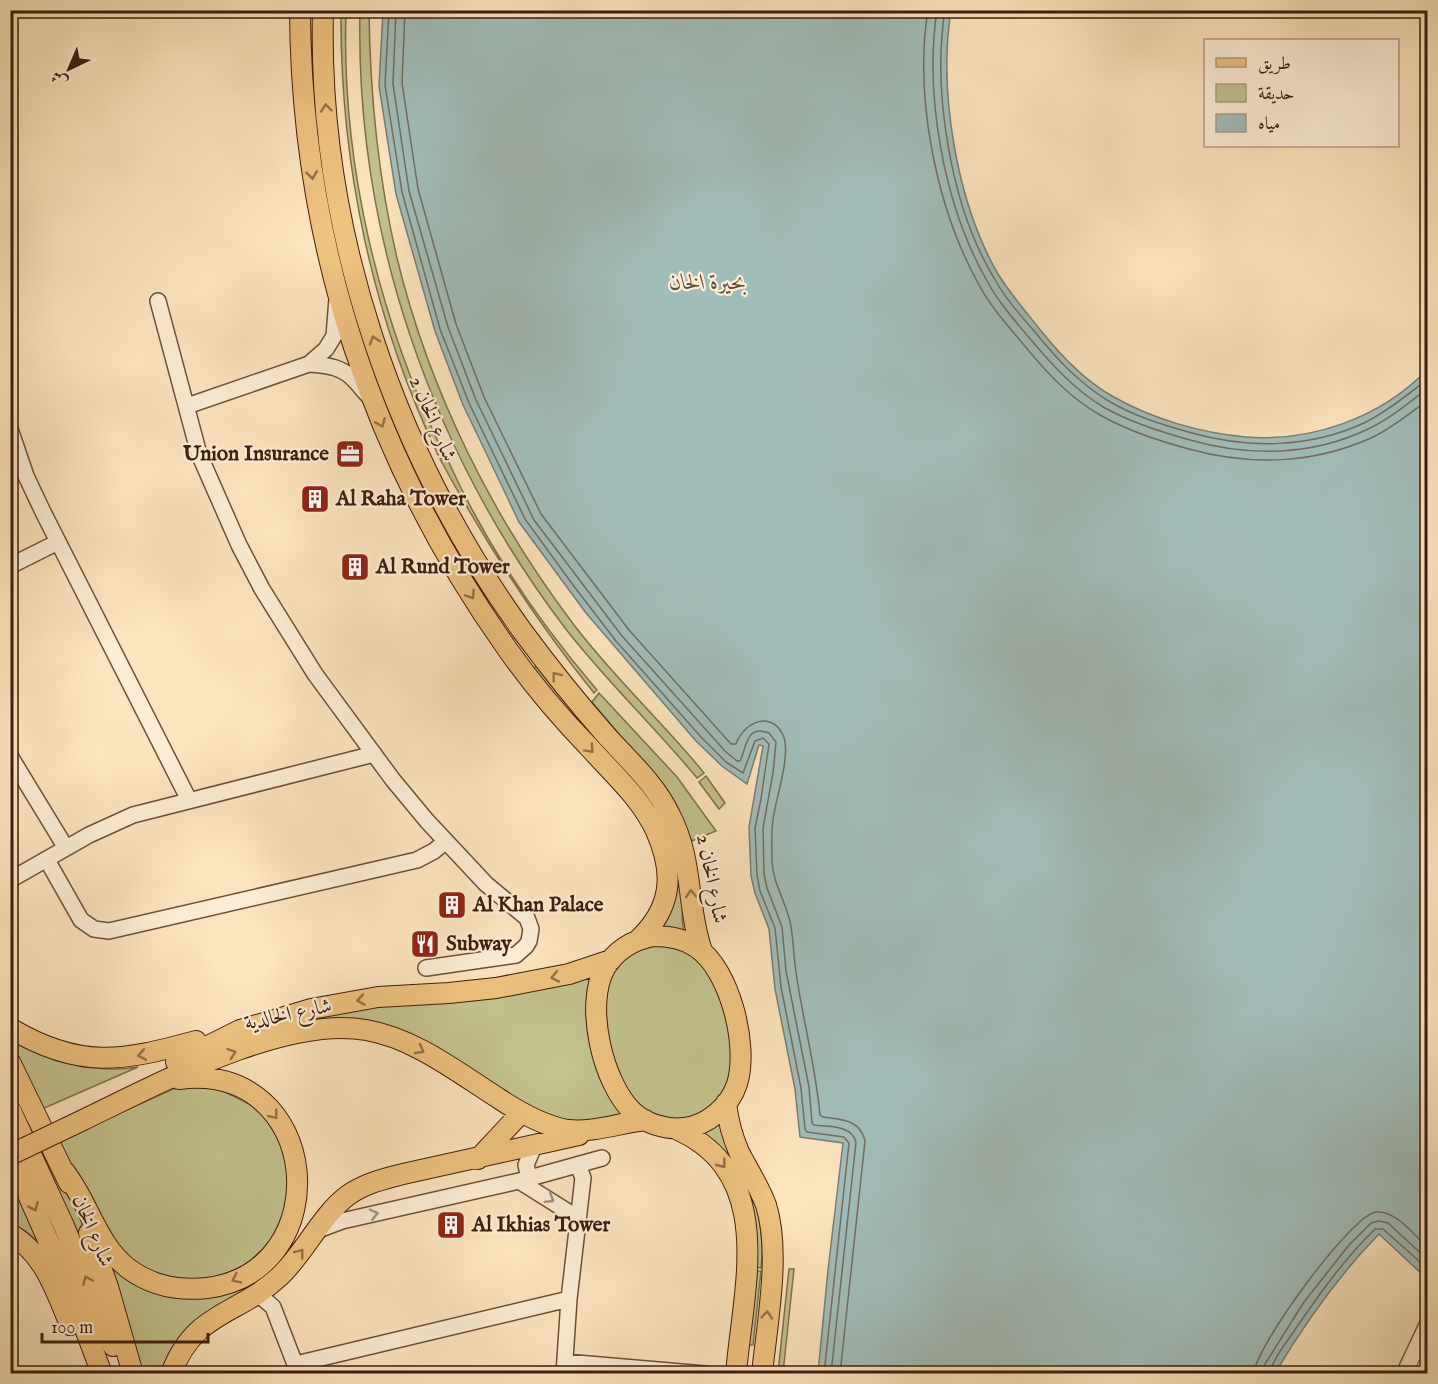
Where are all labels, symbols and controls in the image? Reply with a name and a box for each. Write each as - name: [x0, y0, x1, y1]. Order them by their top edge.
- north arrow: [39, 39, 99, 99]
- legend: [1204, 39, 1399, 147]
- text: طريق: [1258, 53, 1291, 76]
- text: ش: [47, 66, 73, 91]
- text: حديقة: [1258, 83, 1294, 106]
- one-way arrow: [321, 104, 333, 113]
- text: مياه: [1258, 113, 1280, 136]
- one-way arrow: [306, 170, 318, 179]
- water label: بحيرة الخان: [669, 269, 747, 297]
- one-way arrow: [369, 335, 382, 346]
- street label: شارع الخان 2: [399, 372, 462, 467]
- one-way arrow: [374, 416, 386, 427]
- office icon: Union Insurance: [334, 438, 366, 470]
- place label: Union Insurance: [182, 441, 329, 468]
- building icon: Al Raha Tower: [299, 483, 331, 515]
- place label: Al Raha Tower: [335, 486, 466, 513]
- building icon: Al Rund Tower: [339, 551, 371, 583]
- place label: Al Rund Tower: [375, 554, 510, 581]
- one-way arrow: [464, 589, 476, 599]
- one-way arrow: [553, 671, 564, 682]
- one-way arrow: [583, 743, 594, 753]
- street label: شارع الخان 2: [686, 832, 733, 926]
- building icon: Al Khan Palace: [436, 889, 468, 921]
- one-way arrow: [684, 890, 697, 899]
- place label: Al Khan Palace: [472, 892, 604, 919]
- restaurant icon: Subway: [409, 928, 441, 960]
- place label: Subway: [446, 931, 512, 958]
- one-way arrow: [550, 970, 560, 983]
- street label: شارع الخالدية: [242, 993, 335, 1040]
- one-way arrow: [357, 993, 366, 1005]
- one-way arrow: [413, 1043, 424, 1054]
- one-way arrow: [226, 1047, 237, 1060]
- one-way arrow: [138, 1048, 148, 1061]
- one-way arrow: [267, 1108, 278, 1119]
- one-way arrow: [715, 1157, 726, 1168]
- street label: شارع الخان: [62, 1191, 119, 1272]
- one-way arrow: [543, 1191, 554, 1202]
- one-way arrow: [27, 1201, 39, 1212]
- one-way arrow: [369, 1208, 379, 1221]
- building icon: Al Ikhias Tower: [435, 1209, 467, 1241]
- place label: Al Ikhias Tower: [471, 1212, 611, 1239]
- one-way arrow: [293, 1249, 304, 1260]
- one-way arrow: [231, 1272, 242, 1284]
- one-way arrow: [82, 1275, 94, 1286]
- scale bar: [42, 1306, 208, 1344]
- one-way arrow: [760, 1311, 773, 1320]
- text: 100 m: [51, 1317, 93, 1340]

